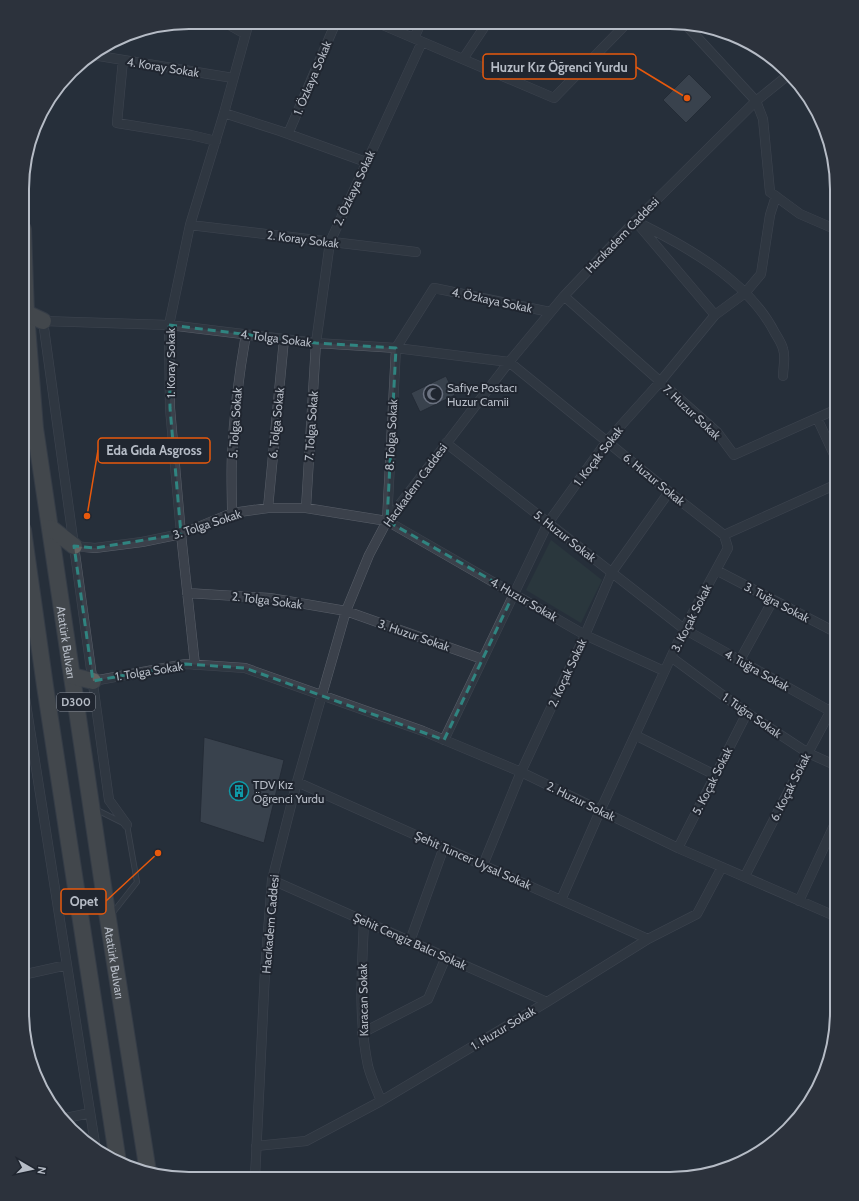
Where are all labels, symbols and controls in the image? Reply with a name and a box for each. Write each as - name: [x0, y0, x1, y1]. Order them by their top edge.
- street label: 1. Özkaya Sokak: [290, 38, 335, 117]
- street label: 4. Koray Sokak: [126, 54, 201, 80]
- callout: Huzur Kız Öğrenci Yurdu: [483, 54, 636, 79]
- text: Huzur Kız Öğrenci Yurdu: [490, 59, 628, 75]
- street label: 2. Özkaya Sokak: [330, 147, 378, 228]
- street label: Hacıkadem Caddesi: [582, 194, 662, 276]
- street label: 2. Koray Sokak: [266, 227, 341, 251]
- street label: 4. Özkaya Sokak: [450, 284, 534, 316]
- street label: 4. Tolga Sokak: [240, 326, 313, 350]
- street label: 1. Koray Sokak: [163, 327, 178, 398]
- place label: Safiye Postacı Huzur Camii: [447, 380, 517, 409]
- street label: 7. Huzur Sokak: [660, 381, 725, 443]
- mosque icon: Safiye Postacı Huzur Camii: [422, 383, 444, 405]
- street label: 5. Tolga Sokak: [225, 386, 245, 459]
- street label: 6. Tolga Sokak: [265, 386, 287, 459]
- street label: 7. Tolga Sokak: [301, 390, 321, 462]
- street label: 8. Tolga Sokak: [382, 398, 400, 471]
- street label: 1. Koçak Sokak: [570, 423, 626, 489]
- callout: Eda Gıda Asgross: [98, 438, 210, 463]
- street label: Hacıkadem Caddesi: [380, 440, 450, 530]
- text: Eda Gıda Asgross: [106, 442, 202, 458]
- street label: 6. Huzur Sokak: [620, 450, 688, 509]
- street label: 3. Tolga Sokak: [171, 506, 244, 542]
- street label: 5. Huzur Sokak: [531, 507, 600, 565]
- street label: 4. Huzur Sokak: [488, 574, 561, 625]
- street label: 3. Tuğra Sokak: [742, 579, 813, 626]
- street label: 3. Koçak Sokak: [668, 581, 715, 654]
- street label: 2. Tolga Sokak: [231, 588, 304, 612]
- street label: Atatürk Bulvarı: [54, 605, 80, 680]
- street label: 3. Huzur Sokak: [376, 616, 452, 654]
- street label: 2. Koçak Sokak: [545, 636, 590, 710]
- street label: 4. Tuğra Sokak: [722, 646, 793, 694]
- street label: 1. Tolga Sokak: [114, 658, 185, 684]
- street label: 1. Tuğra Sokak: [719, 689, 785, 741]
- road number: D300: [57, 693, 95, 711]
- street label: 5. Koçak Sokak: [689, 744, 736, 817]
- street label: 6. Koçak Sokak: [766, 750, 814, 824]
- place label: TDV Kız Öğrenci Yurdu: [253, 777, 324, 806]
- street label: 2. Huzur Sokak: [544, 778, 618, 824]
- building icon: TDV Kız Öğrenci Yurdu: [228, 780, 250, 802]
- street label: Şehit Tuncer Uysal Sokak: [412, 827, 534, 893]
- street label: Hacıkadem Caddesi: [258, 874, 282, 974]
- callout: Opet: [61, 889, 106, 914]
- text: Opet: [70, 893, 99, 909]
- street label: Şehit Cengiz Balcı Sokak: [351, 909, 470, 973]
- street label: Atatürk Bulvarı: [102, 925, 128, 1000]
- street label: Karacan Sokak: [355, 963, 371, 1036]
- street label: 1. Huzur Sokak: [468, 1003, 538, 1053]
- north arrow: [12, 1149, 52, 1189]
- text: N: [34, 1166, 49, 1176]

